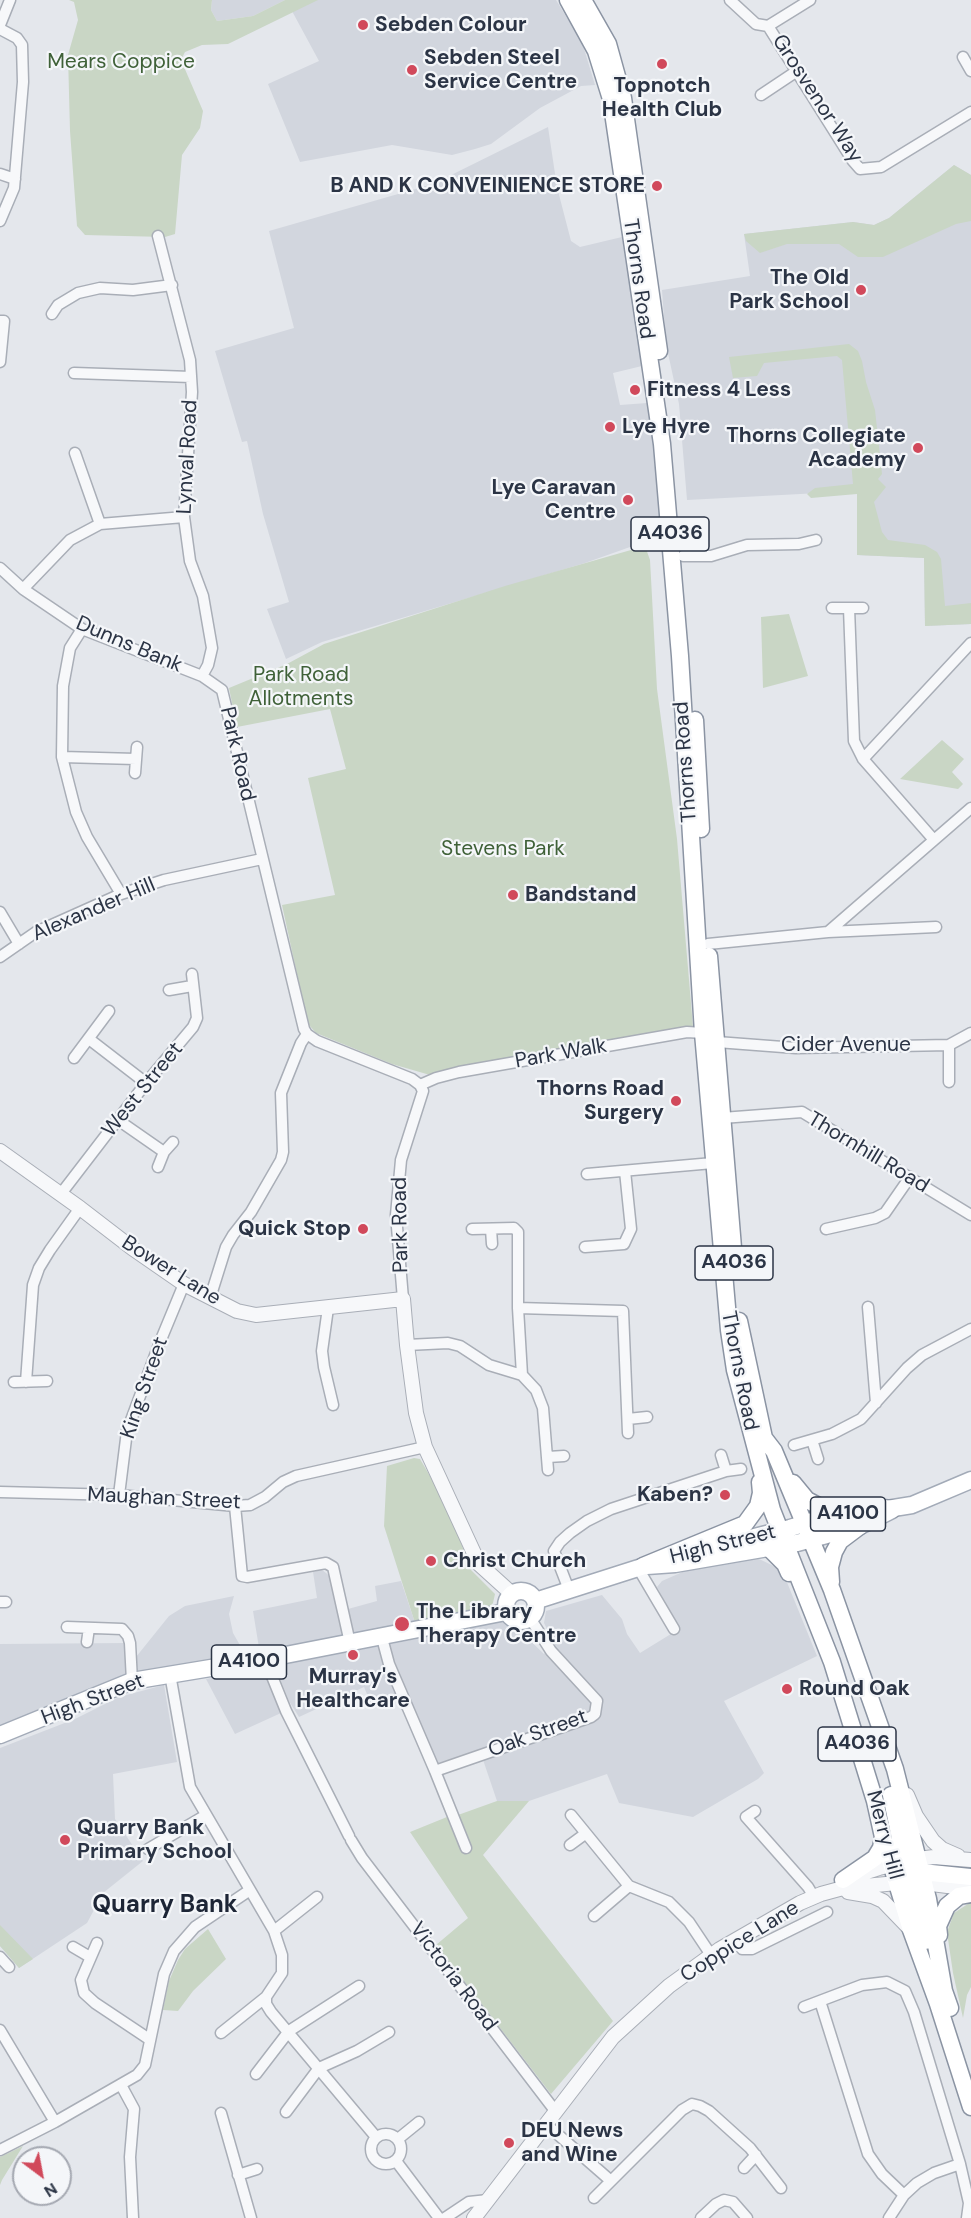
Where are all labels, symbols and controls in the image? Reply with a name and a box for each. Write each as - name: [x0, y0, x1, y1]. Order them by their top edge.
- place label: Sebden Colour: [375, 12, 527, 38]
- marker: Sebden Colour: [356, 18, 370, 32]
- street label: Grosvenor Way: [766, 30, 868, 168]
- place label: Sebden Steel Service Centre: [424, 45, 577, 95]
- park label: Mears Coppice: [47, 49, 195, 75]
- marker: Topnotch Health Club: [655, 57, 669, 71]
- marker: Sebden Steel Service Centre: [405, 63, 419, 77]
- place label: Topnotch Health Club: [602, 73, 722, 123]
- place label: B AND K CONVEINIENCE STORE: [330, 173, 645, 199]
- marker: B AND K CONVEINIENCE STORE: [650, 179, 664, 193]
- street label: Thorns Road: [617, 217, 659, 341]
- place label: The Old Park School: [729, 265, 849, 315]
- marker: The Old Park School: [854, 283, 868, 297]
- place label: Fitness 4 Less: [647, 377, 791, 403]
- marker: Fitness 4 Less: [628, 383, 642, 397]
- street label: Lynval Road: [172, 399, 204, 515]
- place label: Lye Hyre: [622, 414, 710, 440]
- marker: Lye Hyre: [603, 420, 617, 434]
- place label: Thorns Collegiate Academy: [726, 423, 906, 473]
- marker: Thorns Collegiate Academy: [911, 441, 925, 455]
- place label: Lye Caravan Centre: [491, 475, 616, 525]
- marker: Lye Caravan Centre: [621, 493, 635, 507]
- road number: A4036: [631, 517, 709, 551]
- street label: Dunns Bank: [72, 611, 186, 679]
- park label: Park Road Allotments: [248, 662, 354, 712]
- street label: Thorns Road: [669, 701, 703, 823]
- street label: Park Road: [214, 704, 260, 804]
- park label: Stevens Park: [441, 836, 565, 862]
- street label: Alexander Hill: [29, 873, 159, 947]
- place label: Bandstand: [525, 882, 636, 908]
- marker: Bandstand: [506, 888, 520, 902]
- street label: Cider Avenue: [781, 1032, 911, 1058]
- street label: Park Walk: [513, 1034, 609, 1074]
- street label: West Street: [97, 1038, 189, 1142]
- place label: Thorns Road Surgery: [537, 1076, 664, 1126]
- marker: Thorns Road Surgery: [669, 1094, 683, 1108]
- street label: Thornhill Road: [803, 1107, 933, 1199]
- street label: Park Road: [388, 1177, 414, 1273]
- place label: Quick Stop: [238, 1216, 351, 1242]
- marker: Quick Stop: [356, 1222, 370, 1236]
- street label: Bower Lane: [117, 1231, 225, 1311]
- road number: A4036: [695, 1246, 773, 1280]
- street label: Thorns Road: [715, 1309, 763, 1433]
- street label: King Street: [116, 1334, 174, 1442]
- street label: Maughan Street: [87, 1482, 241, 1516]
- place label: Kaben?: [637, 1482, 713, 1508]
- marker: Kaben?: [718, 1488, 732, 1502]
- road number: A4100: [810, 1497, 886, 1531]
- street label: High Street: [667, 1520, 779, 1570]
- place label: Christ Church: [443, 1548, 586, 1574]
- marker: Christ Church: [424, 1554, 438, 1568]
- place label: The Library Therapy Centre: [416, 1599, 577, 1649]
- marker: The Library Therapy Centre: [393, 1615, 411, 1633]
- road number: A4100: [212, 1645, 286, 1679]
- marker: Murray's Healthcare: [346, 1648, 360, 1662]
- place label: Murray's Healthcare: [296, 1664, 410, 1714]
- street label: High Street: [38, 1669, 148, 1731]
- place label: Round Oak: [799, 1676, 910, 1702]
- marker: Round Oak: [780, 1682, 794, 1696]
- street label: Oak Street: [485, 1704, 591, 1764]
- road number: A4036: [818, 1727, 896, 1761]
- street label: Merry Hill: [860, 1788, 908, 1882]
- place label: Quarry Bank Primary School: [77, 1815, 232, 1865]
- marker: Quarry Bank Primary School: [58, 1833, 72, 1847]
- district label: Quarry Bank: [92, 1892, 238, 1920]
- street label: Coppice Lane: [676, 1896, 804, 1988]
- street label: Victoria Road: [404, 1918, 502, 2036]
- place label: DEU News and Wine: [521, 2118, 623, 2168]
- marker: DEU News and Wine: [502, 2136, 516, 2150]
- north arrow: [12, 2146, 72, 2206]
- text: N: [40, 2178, 61, 2202]

